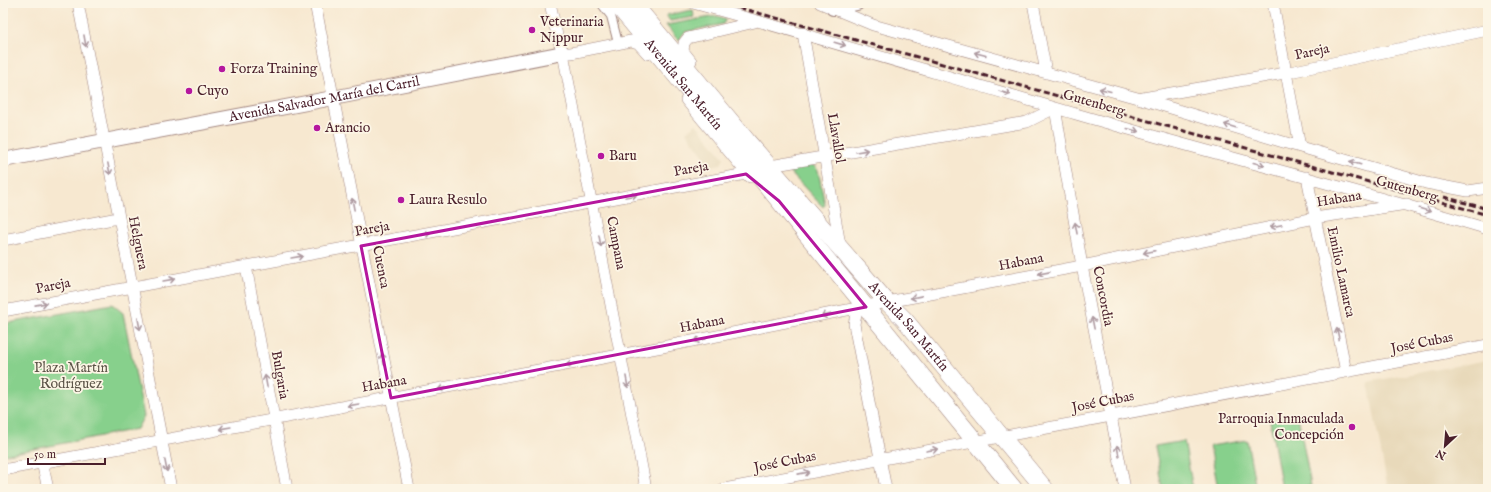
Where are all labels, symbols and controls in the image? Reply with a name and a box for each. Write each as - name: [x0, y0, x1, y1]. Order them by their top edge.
- place label: Veterinaria Nippur: [539, 13, 604, 47]
- marker: Veterinaria Nippur: [527, 25, 537, 35]
- one-way arrow: [81, 34, 89, 47]
- street label: Avenida San Martín: [639, 34, 727, 134]
- street label: Pareja: [1293, 39, 1332, 64]
- one-way arrow: [833, 41, 846, 48]
- one-way arrow: [974, 50, 987, 57]
- place label: Forza Training: [230, 60, 318, 78]
- marker: Forza Training: [217, 64, 227, 74]
- street label: Avenida Salvador María del Carril: [226, 72, 421, 127]
- place label: Cuyo: [197, 82, 229, 100]
- one-way arrow: [1099, 85, 1112, 93]
- marker: Cuyo: [184, 86, 194, 96]
- street label: Gutenberg: [1061, 86, 1127, 121]
- one-way arrow: [998, 90, 1011, 97]
- street label: Llavallol: [823, 111, 849, 165]
- place label: Arancio: [324, 119, 371, 137]
- one-way arrow: [1224, 122, 1237, 129]
- marker: Arancio: [312, 123, 322, 133]
- one-way arrow: [1126, 126, 1139, 134]
- place label: Baru: [609, 147, 637, 165]
- one-way arrow: [855, 147, 868, 155]
- marker: Baru: [596, 151, 606, 161]
- street label: Pareja: [672, 157, 711, 181]
- one-way arrow: [1349, 159, 1362, 166]
- one-way arrow: [1252, 160, 1265, 168]
- one-way arrow: [105, 162, 113, 175]
- street label: Gutenberg: [1374, 172, 1440, 207]
- street label: Habana: [1315, 186, 1364, 211]
- place label: Laura Resulo: [409, 191, 487, 209]
- one-way arrow: [624, 191, 637, 199]
- marker: Laura Resulo: [396, 195, 406, 205]
- one-way arrow: [349, 198, 357, 211]
- one-way arrow: [1419, 207, 1432, 214]
- street label: Helguera: [124, 214, 152, 272]
- street label: Campana: [602, 215, 630, 272]
- street label: Pareja: [353, 217, 392, 241]
- one-way arrow: [1071, 222, 1079, 235]
- one-way arrow: [1270, 223, 1283, 231]
- street label: Emilio Lamarca: [1323, 225, 1360, 320]
- one-way arrow: [418, 230, 431, 238]
- one-way arrow: [596, 234, 604, 247]
- street label: Cuenca: [368, 244, 394, 291]
- street label: Habana: [997, 249, 1046, 275]
- one-way arrow: [1143, 249, 1156, 257]
- one-way arrow: [290, 253, 303, 261]
- street label: Concordia: [1088, 264, 1118, 329]
- one-way arrow: [1038, 270, 1051, 278]
- street label: Pareja: [34, 274, 73, 298]
- one-way arrow: [162, 276, 175, 284]
- street label: Avenida San Martín: [864, 277, 953, 376]
- one-way arrow: [910, 293, 923, 301]
- one-way arrow: [34, 299, 47, 307]
- street label: Habana: [678, 311, 727, 337]
- one-way arrow: [821, 311, 834, 319]
- one-way arrow: [135, 317, 143, 330]
- one-way arrow: [1089, 317, 1097, 330]
- one-way arrow: [1334, 328, 1342, 341]
- street label: José Cubas: [1387, 328, 1455, 358]
- one-way arrow: [694, 336, 707, 344]
- street label: Bulgaria: [267, 349, 293, 402]
- one-way arrow: [379, 353, 387, 366]
- park label: Plaza Martín Rodríguez: [34, 359, 109, 393]
- one-way arrow: [566, 360, 579, 368]
- street label: Habana: [360, 371, 409, 397]
- one-way arrow: [262, 375, 270, 388]
- one-way arrow: [623, 376, 631, 389]
- one-way arrow: [438, 384, 451, 392]
- street label: José Cubas: [1068, 387, 1136, 417]
- one-way arrow: [347, 401, 360, 409]
- place label: Parroquia Inmaculada Concepción: [1218, 410, 1345, 444]
- marker: Parroquia Inmaculada Concepción: [1347, 422, 1357, 432]
- one-way arrow: [219, 425, 232, 433]
- north arrow: [1425, 426, 1465, 466]
- scale bar: [28, 440, 105, 466]
- one-way arrow: [1113, 445, 1121, 458]
- one-way arrow: [925, 446, 938, 454]
- text: N: [1433, 446, 1449, 463]
- text: 50 m: [34, 447, 56, 462]
- street label: José Cubas: [750, 447, 818, 477]
- one-way arrow: [163, 459, 171, 472]
- one-way arrow: [797, 469, 810, 477]

